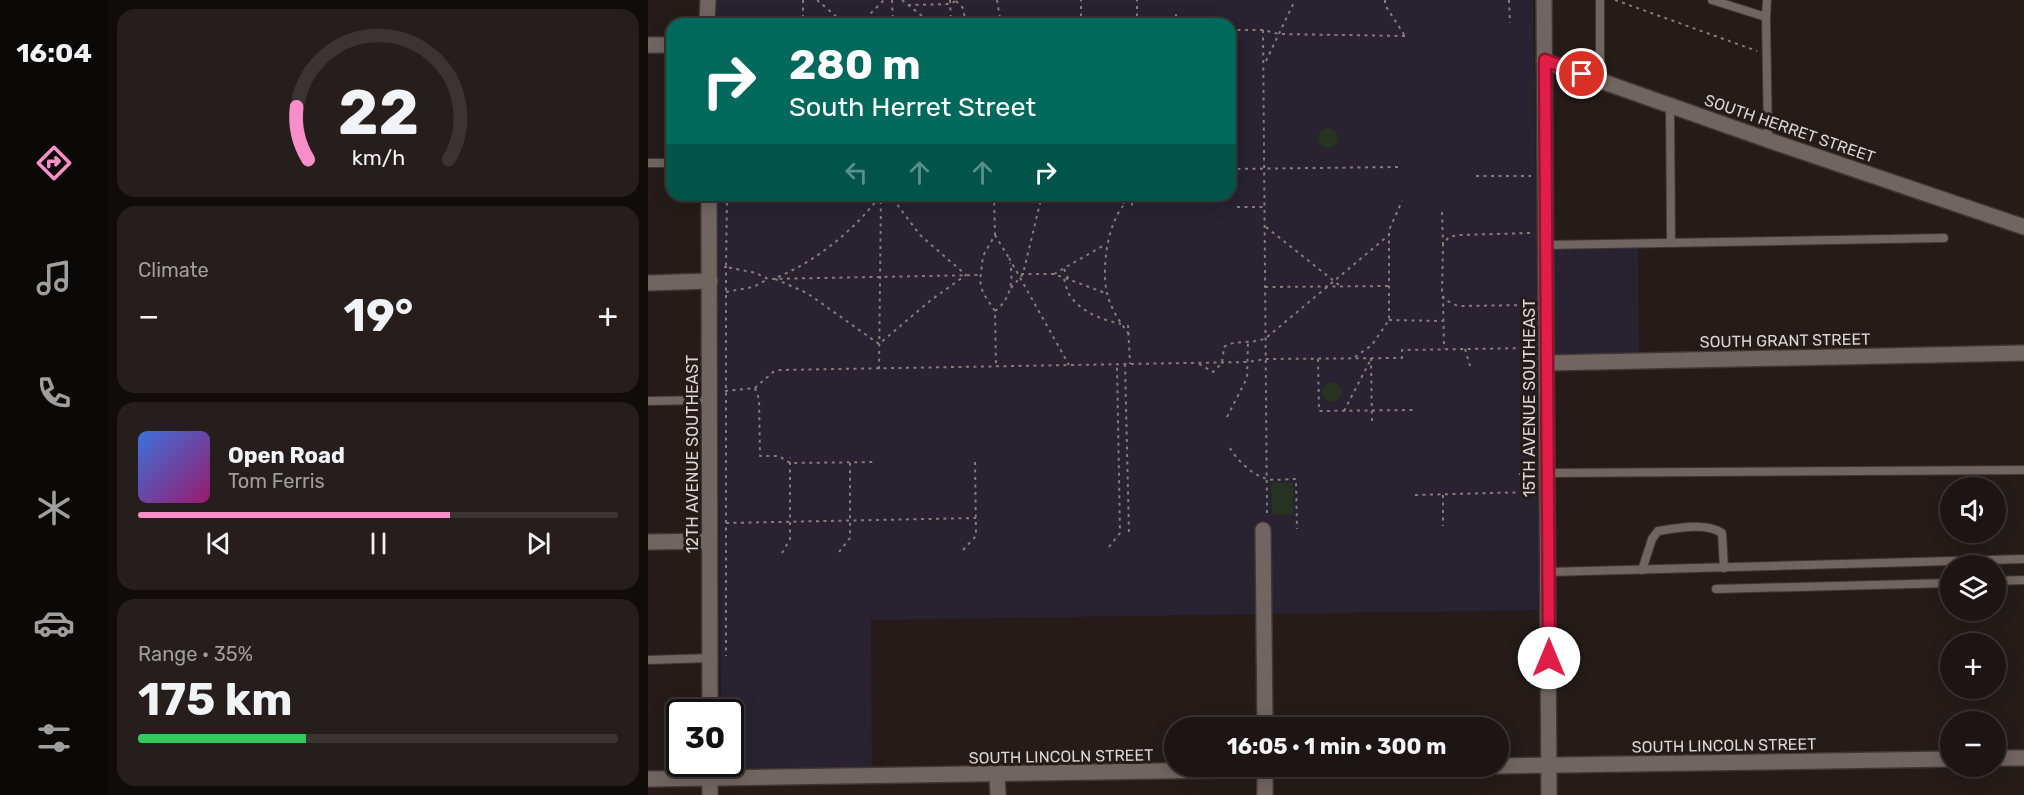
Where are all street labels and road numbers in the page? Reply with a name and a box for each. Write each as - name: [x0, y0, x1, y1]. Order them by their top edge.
- street label: SOUTH HERRET STREET: [1702, 90, 1878, 167]
- street label: 15TH AVENUE SOUTHEAST: [1520, 299, 1539, 497]
- street label: SOUTH GRANT STREET: [1699, 330, 1871, 351]
- street label: 12TH AVENUE SOUTHEAST: [683, 355, 702, 553]
- street label: SOUTH LINCOLN STREET: [1631, 734, 1817, 757]
- street label: SOUTH LINCOLN STREET: [968, 745, 1154, 768]

